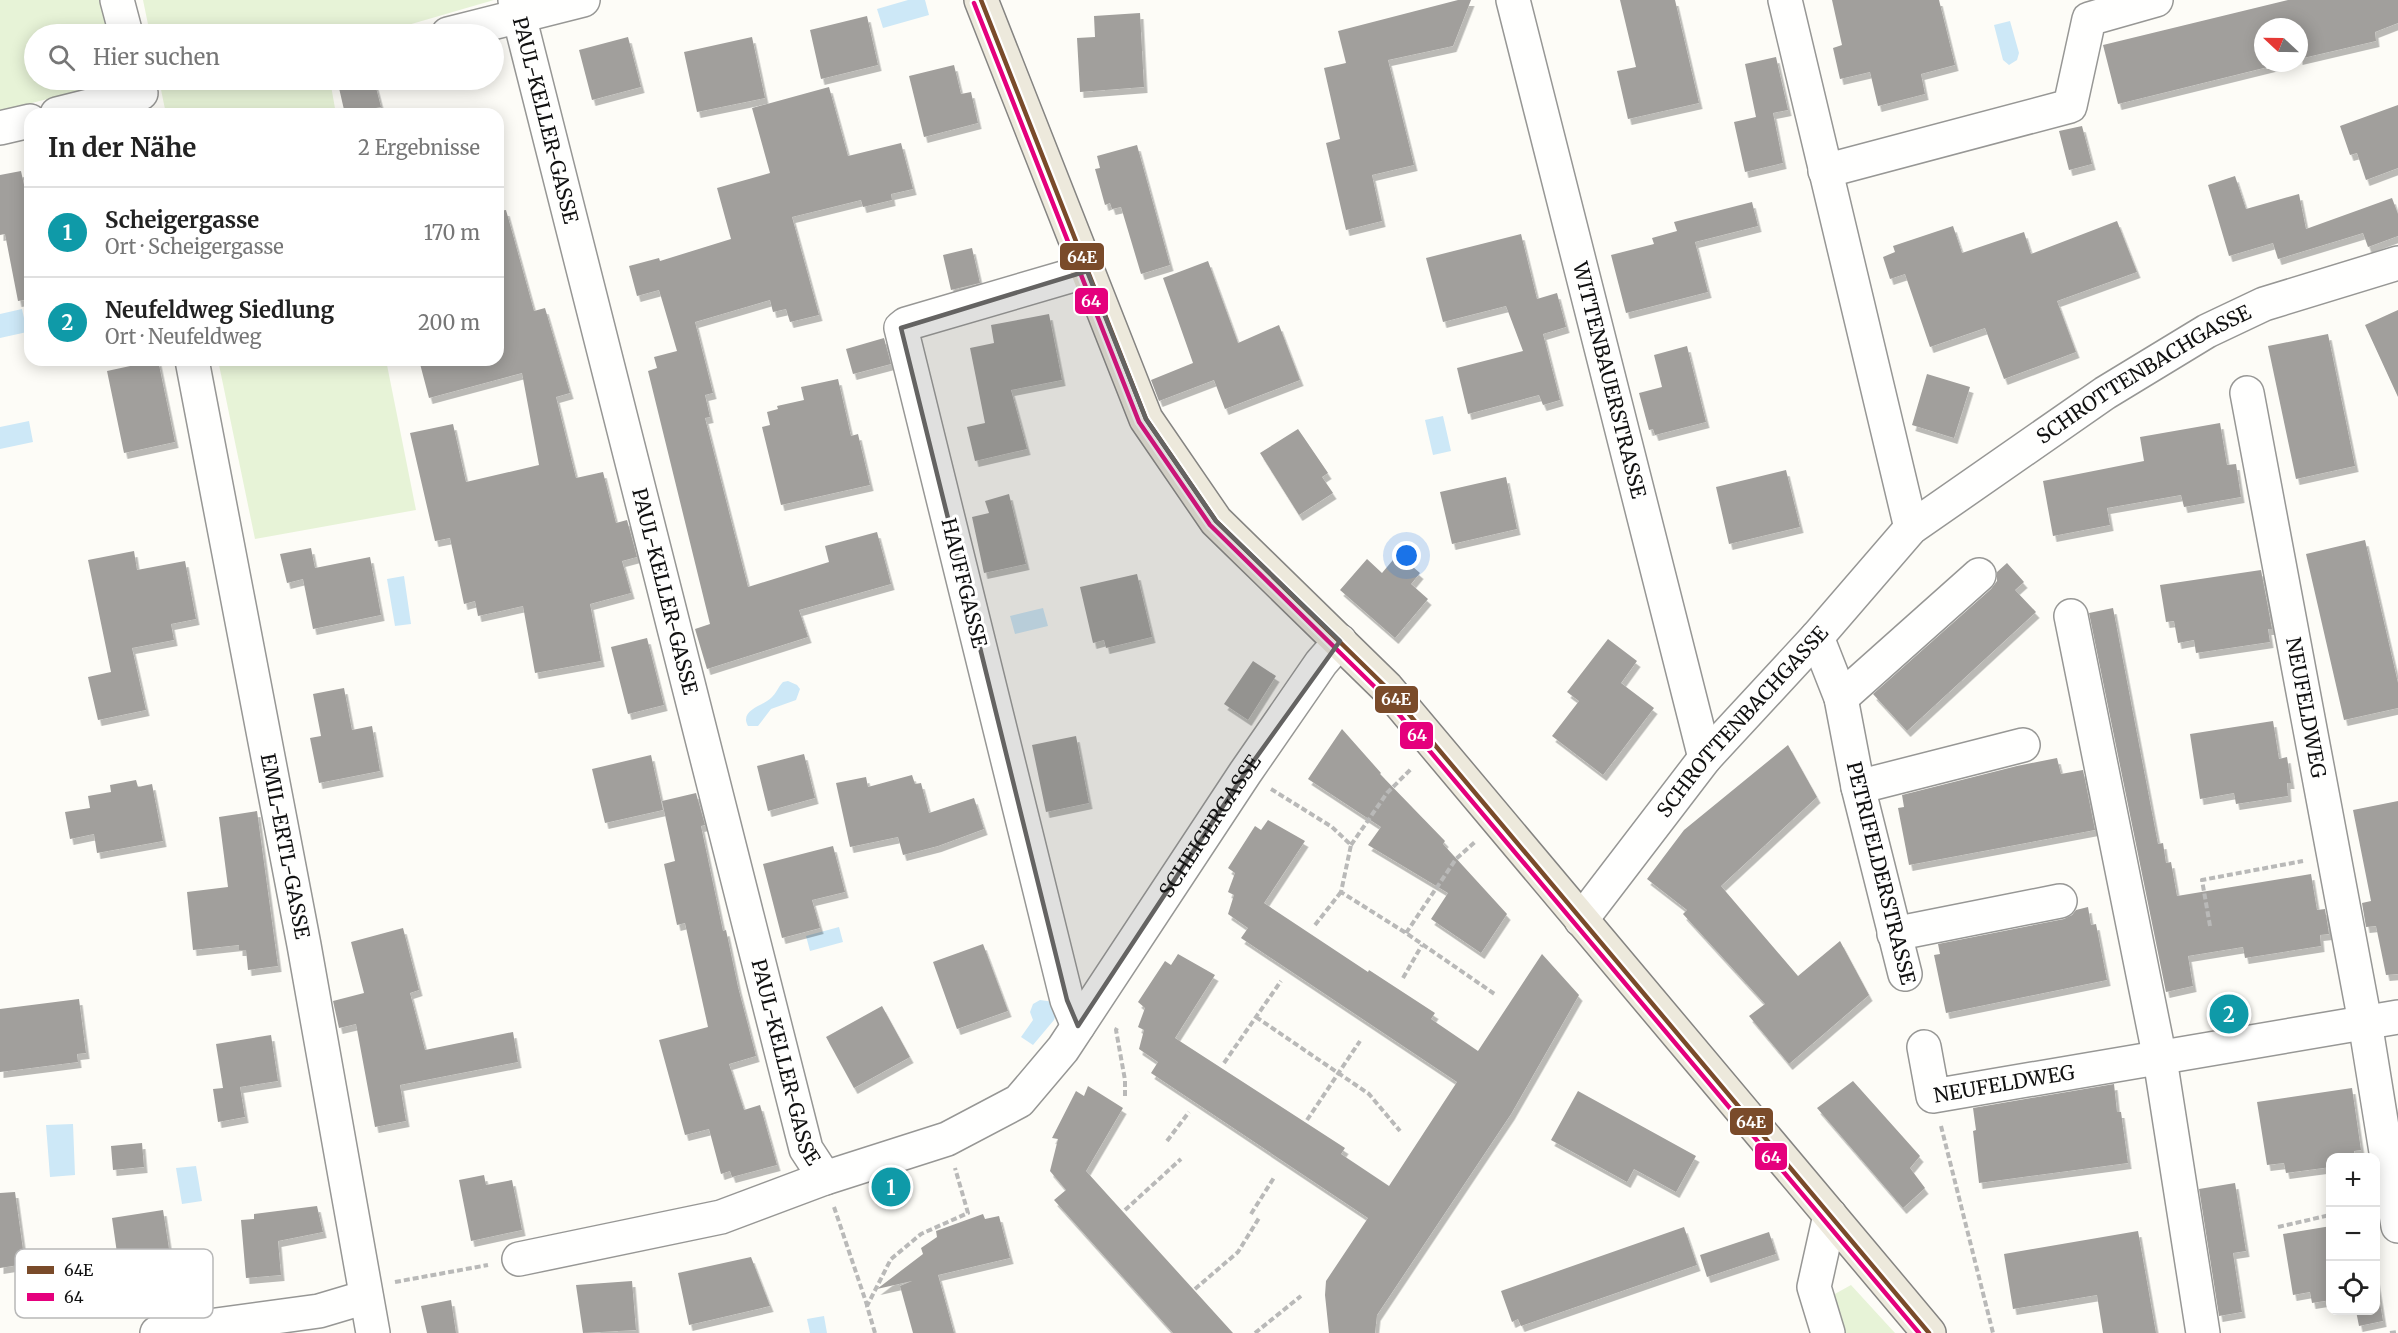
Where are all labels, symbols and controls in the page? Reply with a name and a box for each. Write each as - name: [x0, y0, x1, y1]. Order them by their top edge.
- street label: PAUL-KELLER-GASSE: [508, 14, 584, 226]
- north arrow: [2254, 18, 2308, 72]
- search box: [24, 24, 504, 90]
- icon: search: [45, 41, 78, 74]
- text: Hier suchen: [93, 43, 220, 71]
- text: In der Nähe: [48, 131, 196, 164]
- text: 2 Ergebnisse: [358, 135, 480, 160]
- text: Scheigergasse: [105, 206, 259, 234]
- text: 1: [63, 220, 72, 245]
- text: 170 m: [424, 220, 480, 245]
- text: Ort · Scheigergasse: [105, 234, 284, 259]
- line badge: 64E: [1059, 242, 1105, 271]
- text: 64E: [1067, 247, 1098, 267]
- street label: WITTENBAUERSTRASSE: [1568, 258, 1652, 501]
- line badge: 64: [1074, 287, 1109, 315]
- text: 64: [1081, 291, 1101, 311]
- text: Neufeldweg Siedlung: [105, 296, 334, 324]
- street label: SCHROTTENBACHGASSE: [2031, 299, 2255, 449]
- text: 2: [62, 310, 73, 335]
- text: 200 m: [418, 310, 480, 335]
- text: Ort · Neufeldweg: [105, 324, 262, 349]
- street label: PAUL-KELLER-GASSE: [627, 485, 703, 697]
- street label: HAUFFGASSE: [936, 515, 993, 651]
- your location: [1392, 541, 1421, 570]
- street label: SCHROTTENBACHGASSE: [1651, 620, 1833, 822]
- street label: NEUFELDWEG: [2281, 635, 2332, 780]
- line badge: 64E: [1374, 685, 1419, 714]
- text: 64E: [1381, 689, 1412, 709]
- line badge: 64: [1399, 721, 1434, 750]
- text: 64: [1407, 725, 1427, 745]
- street label: SCHEIGERGASSE: [1153, 749, 1266, 902]
- street label: EMIL-ERTL-GASSE: [256, 751, 316, 941]
- street label: PETRIFELDERSTRASSE: [1842, 759, 1921, 987]
- street label: PAUL-KELLER-GASSE: [746, 956, 826, 1170]
- pin: 2: [2210, 992, 2248, 1036]
- street label: NEUFELDWEG: [1932, 1059, 2077, 1108]
- line badge: 64E: [1729, 1107, 1774, 1136]
- text: 64E: [1736, 1112, 1767, 1132]
- line badge: 64: [1754, 1142, 1788, 1171]
- text: 64: [1761, 1147, 1781, 1167]
- map controls: [2326, 1153, 2380, 1315]
- button: +: [2326, 1153, 2380, 1207]
- pin: 1: [872, 1164, 910, 1210]
- button: −: [2326, 1207, 2380, 1261]
- legend: [15, 1249, 213, 1318]
- text: 64E: [64, 1260, 94, 1280]
- button: locate: [2326, 1261, 2380, 1315]
- text: 64: [64, 1287, 84, 1307]

